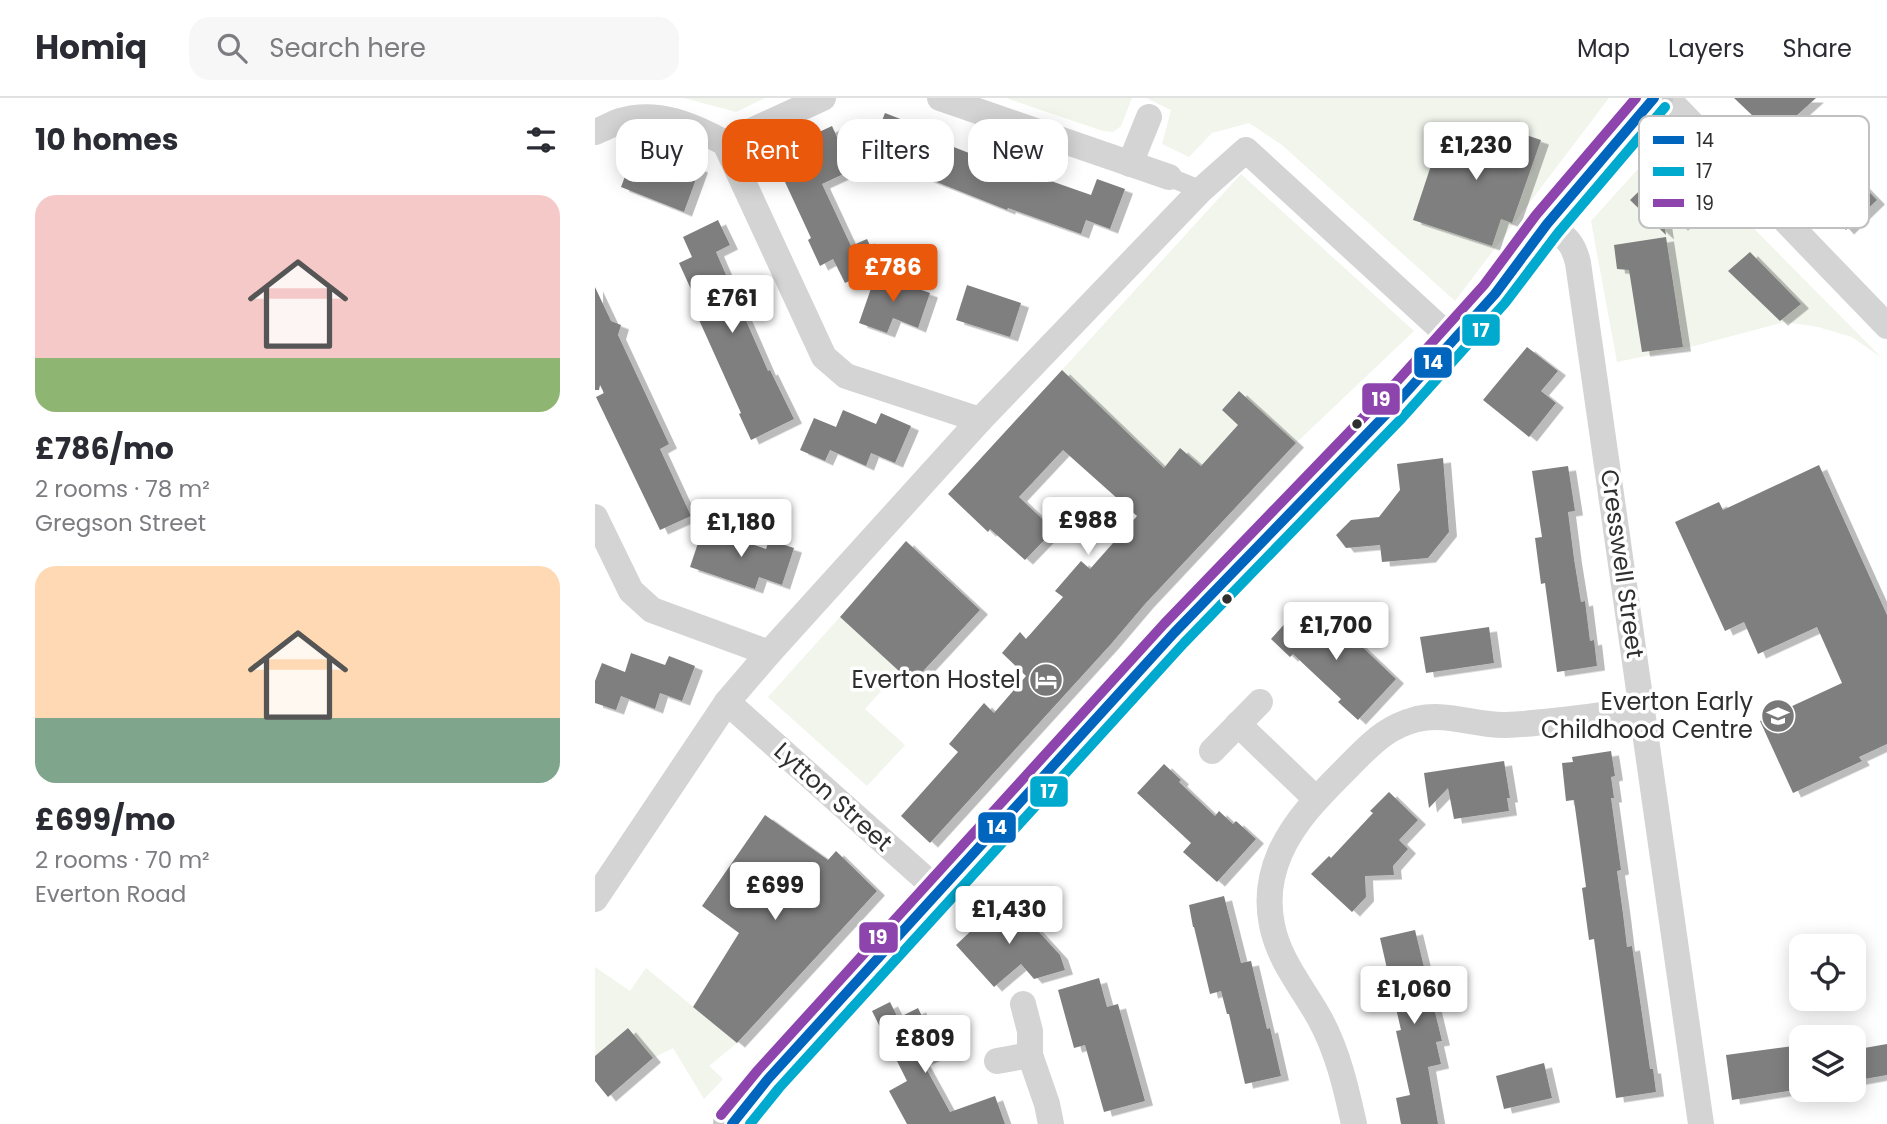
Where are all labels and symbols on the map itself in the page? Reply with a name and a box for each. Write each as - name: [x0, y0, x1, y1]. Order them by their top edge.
- legend: [1639, 116, 1869, 228]
- pin: £1,230: [1419, 122, 1533, 182]
- text: 14: [1696, 127, 1714, 154]
- text: 17: [1696, 158, 1712, 185]
- text: 19: [1696, 190, 1714, 217]
- pin: £786: [852, 244, 934, 304]
- pin: £761: [691, 275, 773, 335]
- line badge: 17: [1461, 313, 1501, 347]
- text: 17: [1472, 317, 1490, 344]
- line badge: 14: [1413, 346, 1453, 379]
- text: 14: [1423, 349, 1443, 376]
- line badge: 19: [1361, 382, 1401, 416]
- text: 19: [1372, 386, 1390, 413]
- unlabelled marker: [1350, 417, 1364, 431]
- street label: Cresswell Street: [1593, 467, 1652, 661]
- pin: £988: [1047, 498, 1129, 557]
- pin: £1,180: [684, 500, 798, 559]
- unlabelled marker: [1220, 592, 1234, 606]
- pin: £1,700: [1279, 602, 1393, 662]
- hotel icon: Everton Hostel: [1027, 661, 1065, 699]
- place label: Everton Hostel: [852, 663, 1021, 696]
- place label: Everton Early Childhood Centre: [1541, 685, 1753, 746]
- school or university icon: Everton Early Childhood Centre: [1759, 697, 1797, 735]
- street label: Lytton Street: [767, 735, 900, 859]
- line badge: 17: [1029, 775, 1069, 808]
- text: 17: [1040, 778, 1058, 805]
- line badge: 14: [977, 811, 1017, 844]
- text: 14: [987, 814, 1007, 841]
- pin: £699: [734, 862, 816, 922]
- pin: £1,430: [952, 886, 1066, 946]
- line badge: 19: [858, 921, 899, 954]
- text: 19: [869, 924, 887, 951]
- pin: £1,060: [1357, 967, 1471, 1026]
- pin: £809: [884, 1016, 966, 1075]

